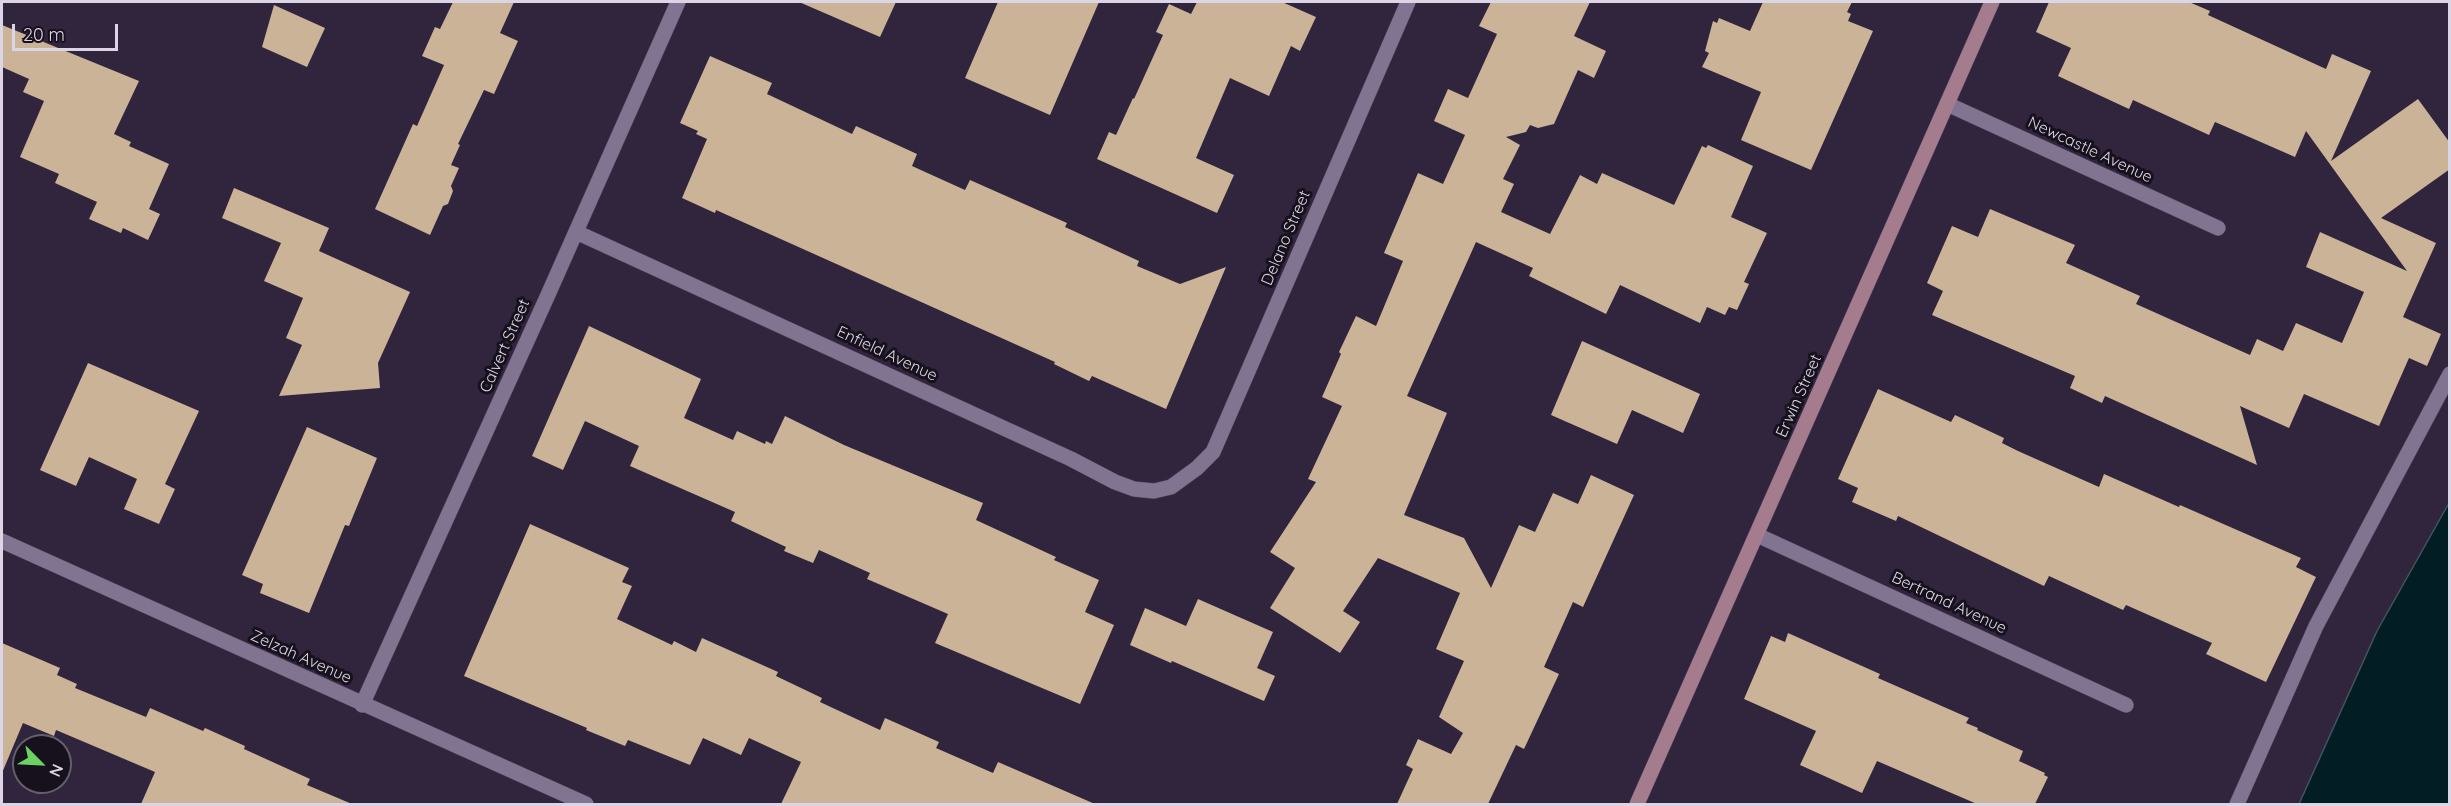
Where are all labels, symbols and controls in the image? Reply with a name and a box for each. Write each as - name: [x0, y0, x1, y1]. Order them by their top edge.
- scale bar: [15, 12, 122, 50]
- text: 20 m: [23, 23, 65, 46]
- street label: Newcastle Avenue: [2025, 113, 2155, 187]
- street label: Delano Street: [1257, 188, 1315, 288]
- street label: Calvert Street: [476, 296, 534, 396]
- street label: Enfield Avenue: [834, 322, 940, 386]
- street label: Erwin Street: [1772, 352, 1826, 440]
- street label: Bertrand Avenue: [1888, 568, 2010, 638]
- street label: Zelzah Avenue: [248, 626, 354, 688]
- north arrow: [12, 734, 72, 794]
- text: N: [45, 761, 68, 780]

